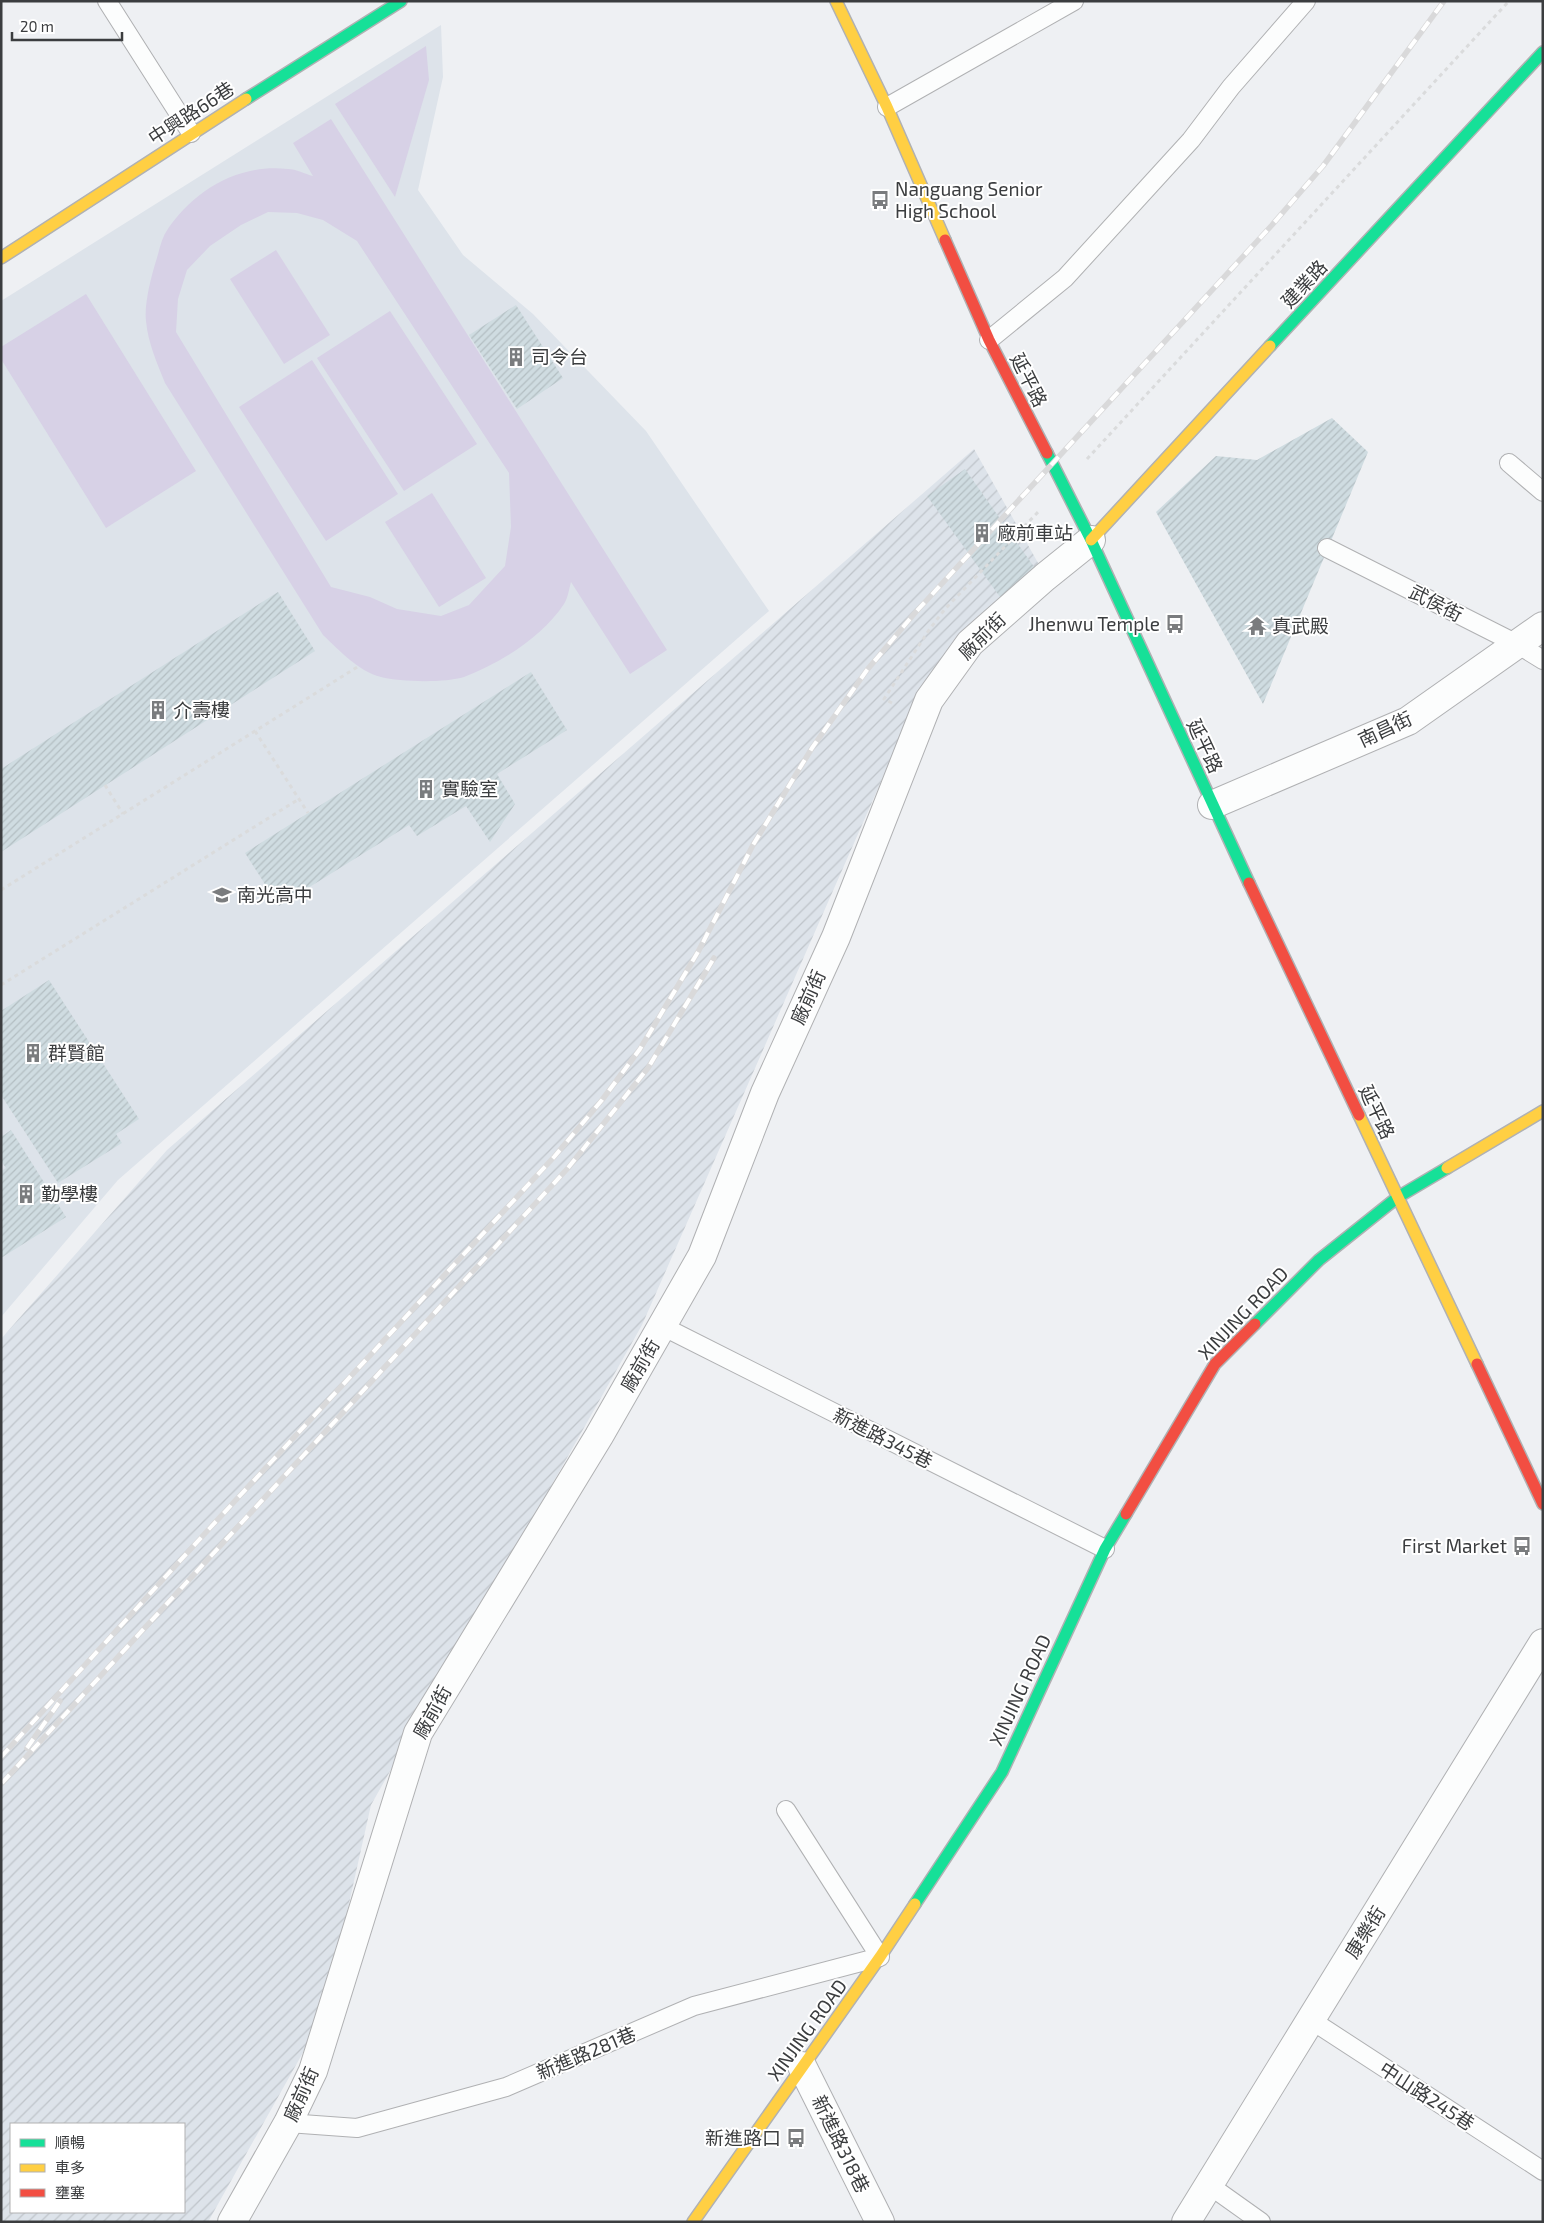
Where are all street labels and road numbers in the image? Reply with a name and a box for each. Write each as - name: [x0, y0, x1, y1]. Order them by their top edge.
- street label: 中興路66巷: [143, 76, 238, 149]
- street label: 建業路: [1276, 255, 1331, 312]
- street label: 延平路: [1006, 349, 1053, 410]
- street label: 武侯街: [1406, 579, 1467, 626]
- street label: 廠前街: [953, 607, 1010, 664]
- street label: 南昌街: [1354, 706, 1415, 751]
- street label: 延平路: [1183, 715, 1228, 776]
- street label: 廠前街: [785, 966, 830, 1028]
- street label: 延平路: [1355, 1081, 1400, 1142]
- street label: XINJING ROAD: [1193, 1262, 1293, 1364]
- street label: 廠前街: [615, 1334, 664, 1395]
- street label: 新進路345巷: [830, 1403, 937, 1472]
- street label: XINJING ROAD: [984, 1631, 1055, 1749]
- street label: 廠前街: [408, 1681, 455, 1742]
- street label: 康樂街: [1340, 1901, 1389, 1962]
- street label: XINJING ROAD: [762, 1974, 851, 2085]
- street label: 新進路281巷: [533, 2021, 639, 2084]
- street label: 中山路245巷: [1375, 2056, 1479, 2135]
- street label: 廠前街: [278, 2063, 323, 2125]
- street label: 新進路318巷: [808, 2091, 875, 2196]

